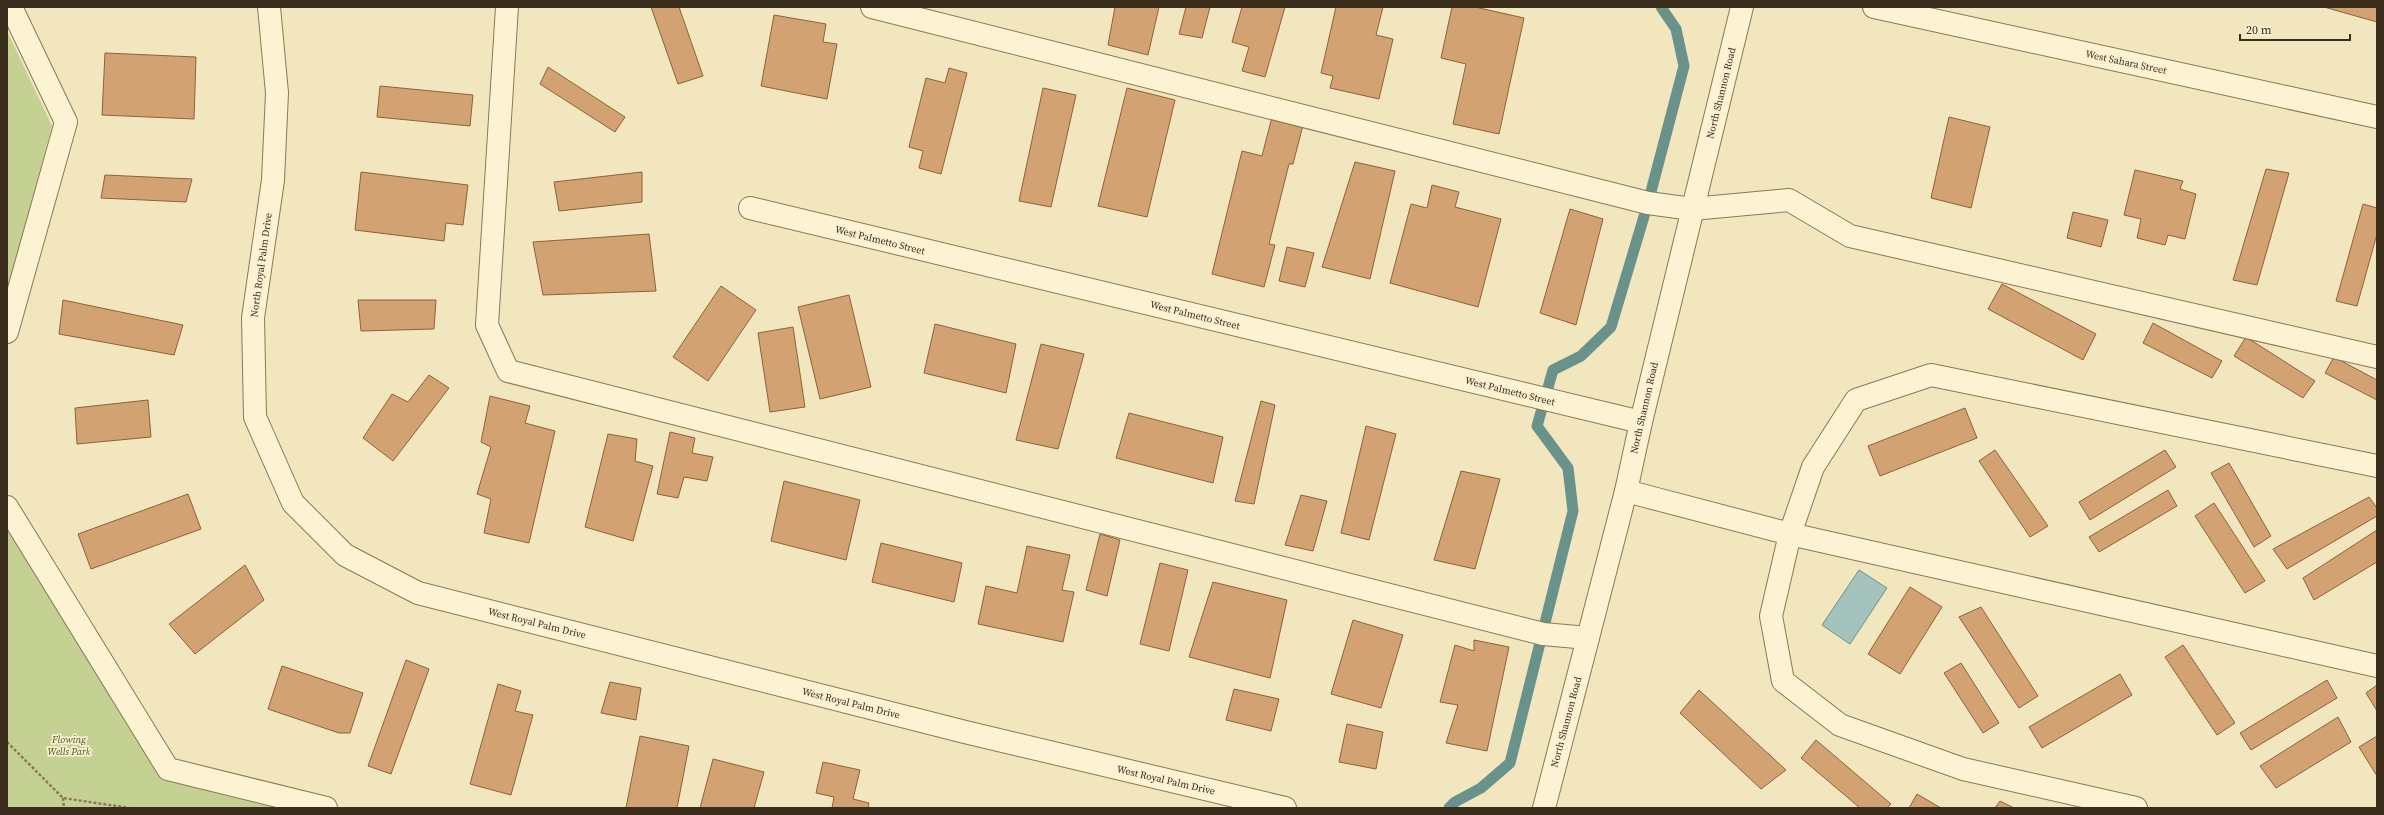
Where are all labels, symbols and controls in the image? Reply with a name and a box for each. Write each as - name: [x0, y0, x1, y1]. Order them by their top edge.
- scale bar: [2240, 16, 2350, 42]
- text: 20 m: [2246, 22, 2272, 38]
- street label: North Shannon Road: [1703, 46, 1739, 140]
- street label: West Sahara Street: [2084, 47, 2168, 77]
- street label: North Royal Palm Drive: [247, 212, 275, 318]
- street label: West Palmetto Street: [834, 223, 927, 258]
- street label: West Palmetto Street: [1149, 298, 1242, 333]
- street label: North Shannon Road: [1627, 361, 1661, 455]
- street label: West Palmetto Street: [1464, 374, 1557, 409]
- street label: West Royal Palm Drive: [487, 605, 587, 641]
- street label: North Shannon Road: [1548, 675, 1584, 769]
- street label: West Royal Palm Drive: [801, 685, 901, 721]
- park label: Flowing Wells Park: [47, 733, 91, 758]
- street label: West Royal Palm Drive: [1116, 762, 1216, 798]

